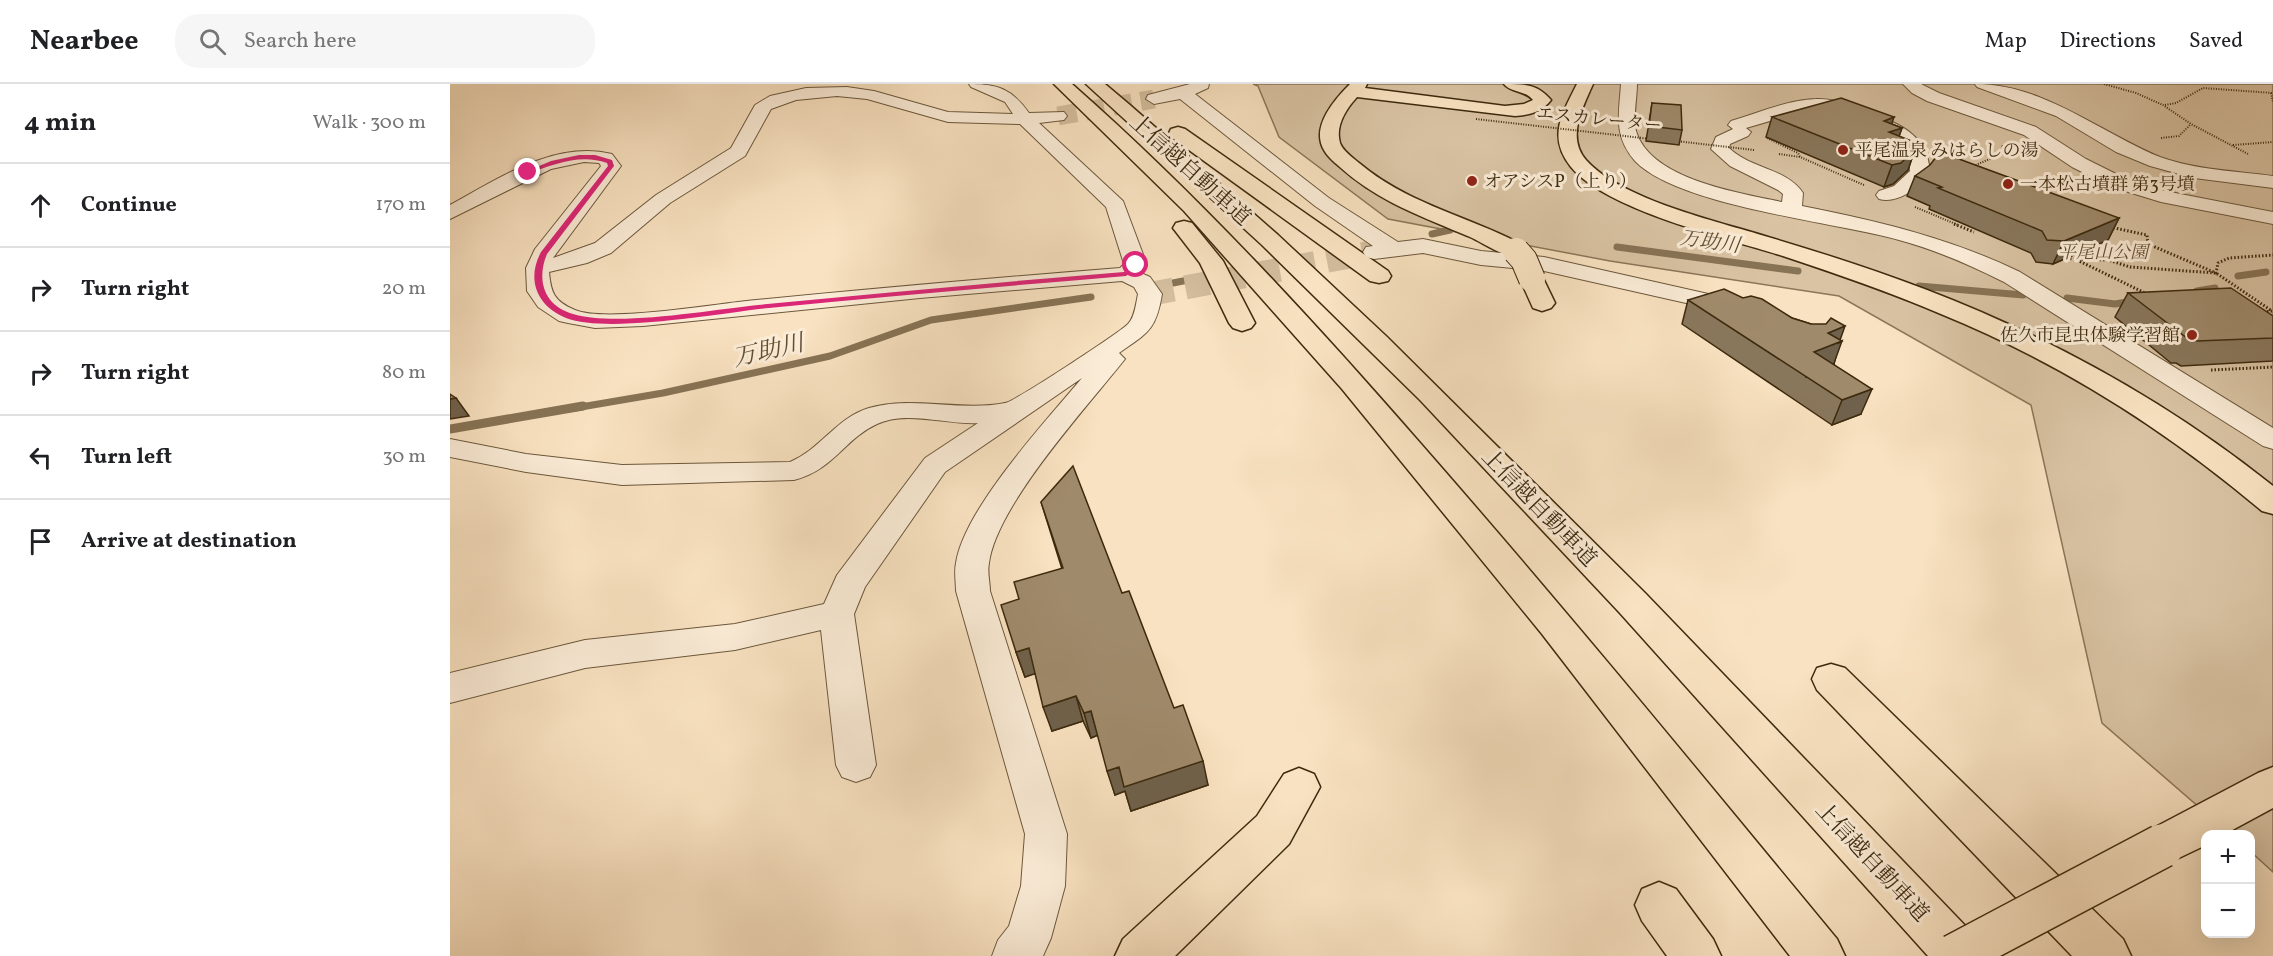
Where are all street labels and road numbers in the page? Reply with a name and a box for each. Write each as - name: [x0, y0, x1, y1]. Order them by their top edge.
- street label: エスカレーター: [1535, 101, 1663, 140]
- street label: 上信越自動車道: [1122, 108, 1257, 234]
- street label: 上信越自動車道: [1474, 443, 1603, 575]
- street label: 上信越自動車道: [1807, 796, 1935, 930]

